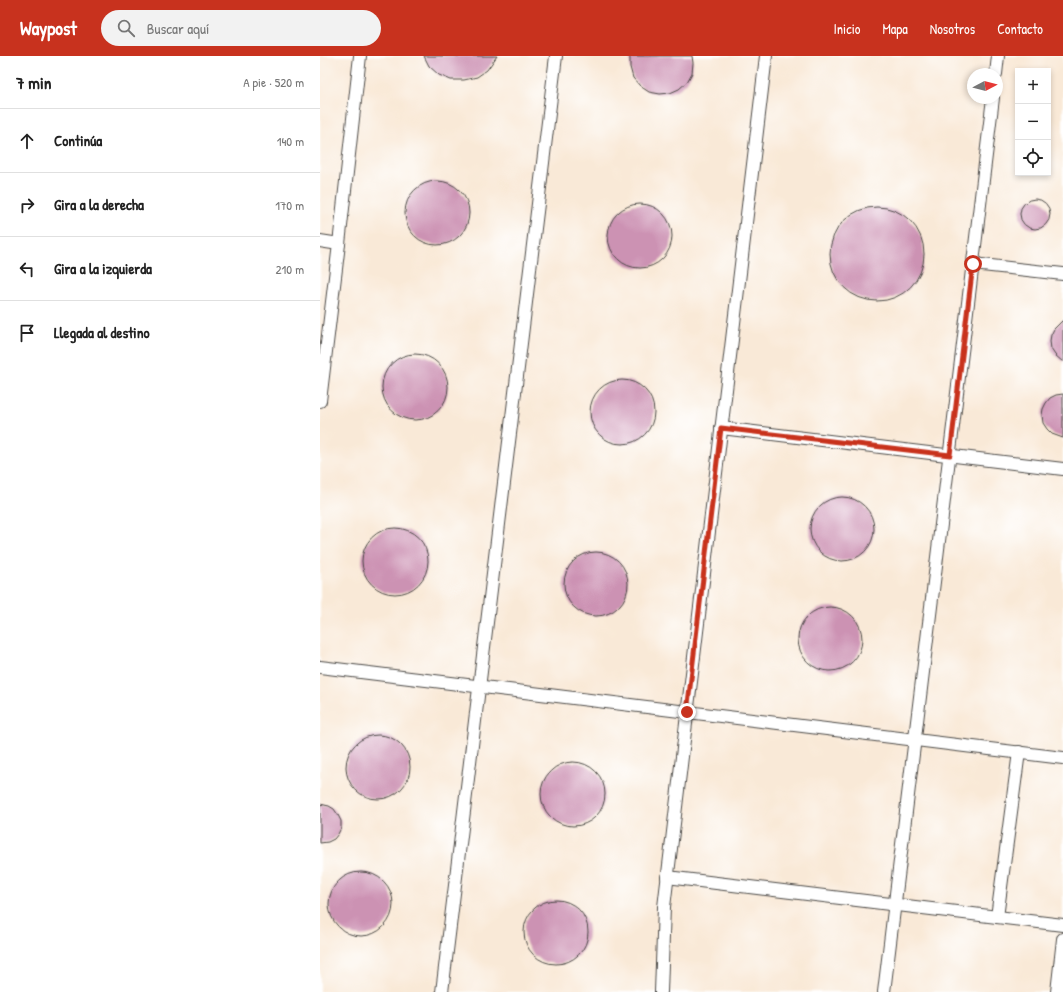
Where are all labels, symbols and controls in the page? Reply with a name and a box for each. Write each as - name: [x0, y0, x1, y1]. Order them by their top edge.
- search box: [101, 10, 381, 46]
- text: Waypost: [20, 15, 77, 41]
- icon: search: [115, 17, 137, 39]
- text: Buscar aquí: [147, 18, 209, 39]
- text: Inicio: [834, 19, 860, 38]
- text: Mapa: [882, 19, 908, 38]
- text: Nosotros: [930, 19, 975, 38]
- text: Contacto: [997, 19, 1043, 38]
- north arrow: [967, 68, 1003, 104]
- map controls: [1015, 68, 1051, 176]
- button: +: [1015, 68, 1051, 104]
- text: 7 min: [16, 71, 51, 94]
- text: A pie · 520 m: [243, 73, 304, 91]
- button: −: [1015, 104, 1051, 140]
- icon: ahead: [16, 130, 38, 152]
- text: Continúa: [54, 130, 102, 151]
- text: 140 m: [277, 132, 304, 150]
- button: locate: [1015, 140, 1051, 176]
- icon: right: [16, 194, 38, 216]
- text: Gira a la derecha: [54, 194, 144, 215]
- text: 170 m: [275, 196, 304, 214]
- route start: [964, 255, 982, 273]
- icon: left: [16, 258, 38, 280]
- text: Gira a la izquierda: [54, 258, 152, 279]
- text: 210 m: [276, 260, 304, 278]
- icon: arrive: [16, 322, 38, 344]
- text: Llegada al destino: [54, 322, 150, 343]
- route end: [678, 703, 696, 721]

